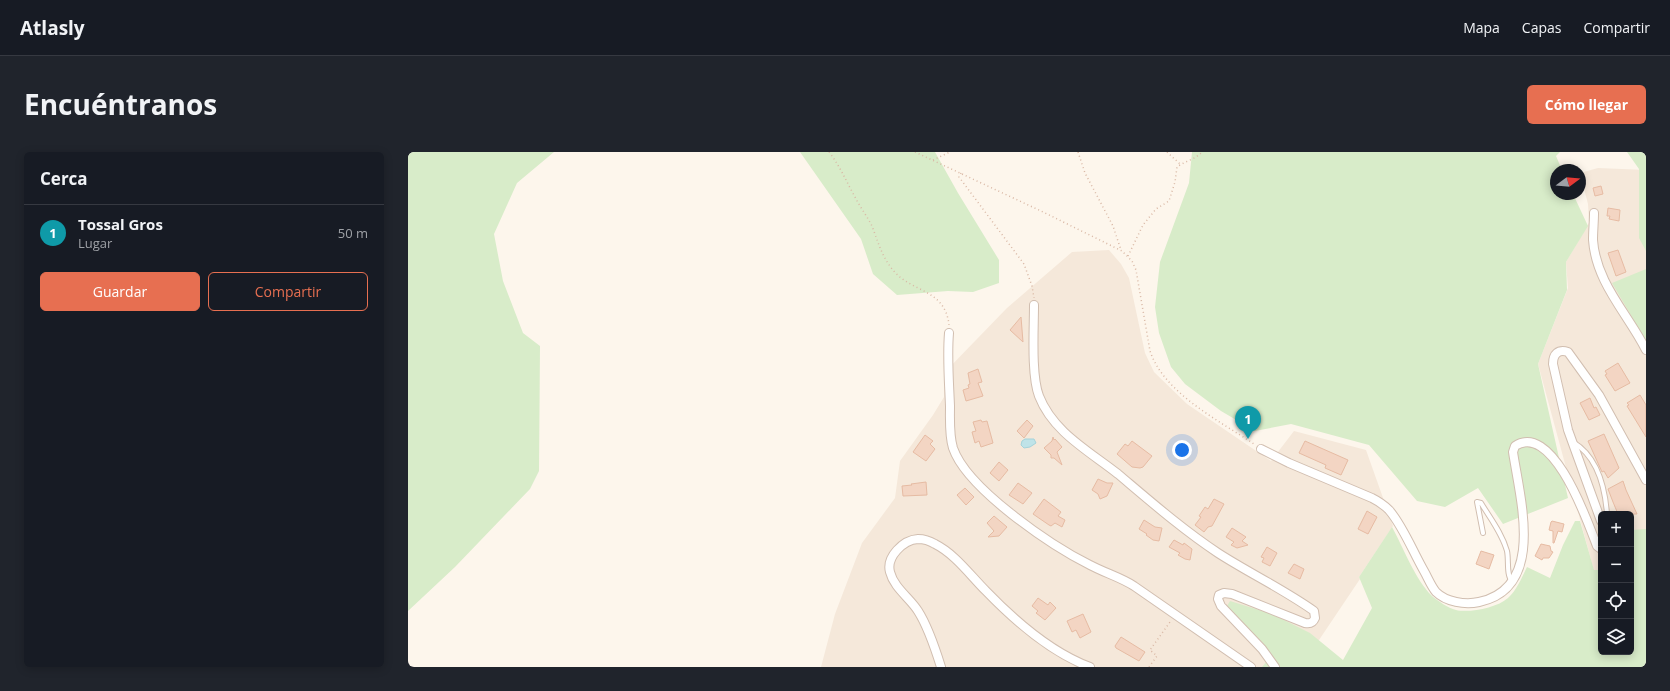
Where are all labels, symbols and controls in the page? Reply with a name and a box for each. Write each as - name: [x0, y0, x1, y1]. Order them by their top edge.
- text: Atlasly: [20, 15, 85, 41]
- text: Mapa: [1463, 18, 1500, 37]
- text: Capas: [1522, 18, 1561, 37]
- text: Compartir: [1583, 18, 1650, 37]
- text: Encuéntranos: [24, 85, 217, 123]
- button: Cómo llegar: [1527, 85, 1646, 124]
- north arrow: [1550, 164, 1586, 200]
- text: Cerca: [40, 167, 88, 190]
- text: Tossal Gros: [78, 214, 163, 234]
- text: 1: [49, 224, 57, 242]
- text: 50 m: [338, 224, 368, 242]
- text: Lugar: [78, 234, 112, 252]
- button: Guardar: [40, 272, 200, 311]
- button: Compartir: [208, 272, 368, 311]
- pin: 1: [1235, 406, 1261, 439]
- your location: [1172, 440, 1192, 460]
- map controls: [1598, 511, 1634, 655]
- button: +: [1598, 511, 1634, 547]
- button: −: [1598, 547, 1634, 583]
- button: locate: [1598, 583, 1634, 619]
- button: layers: [1598, 619, 1634, 655]

